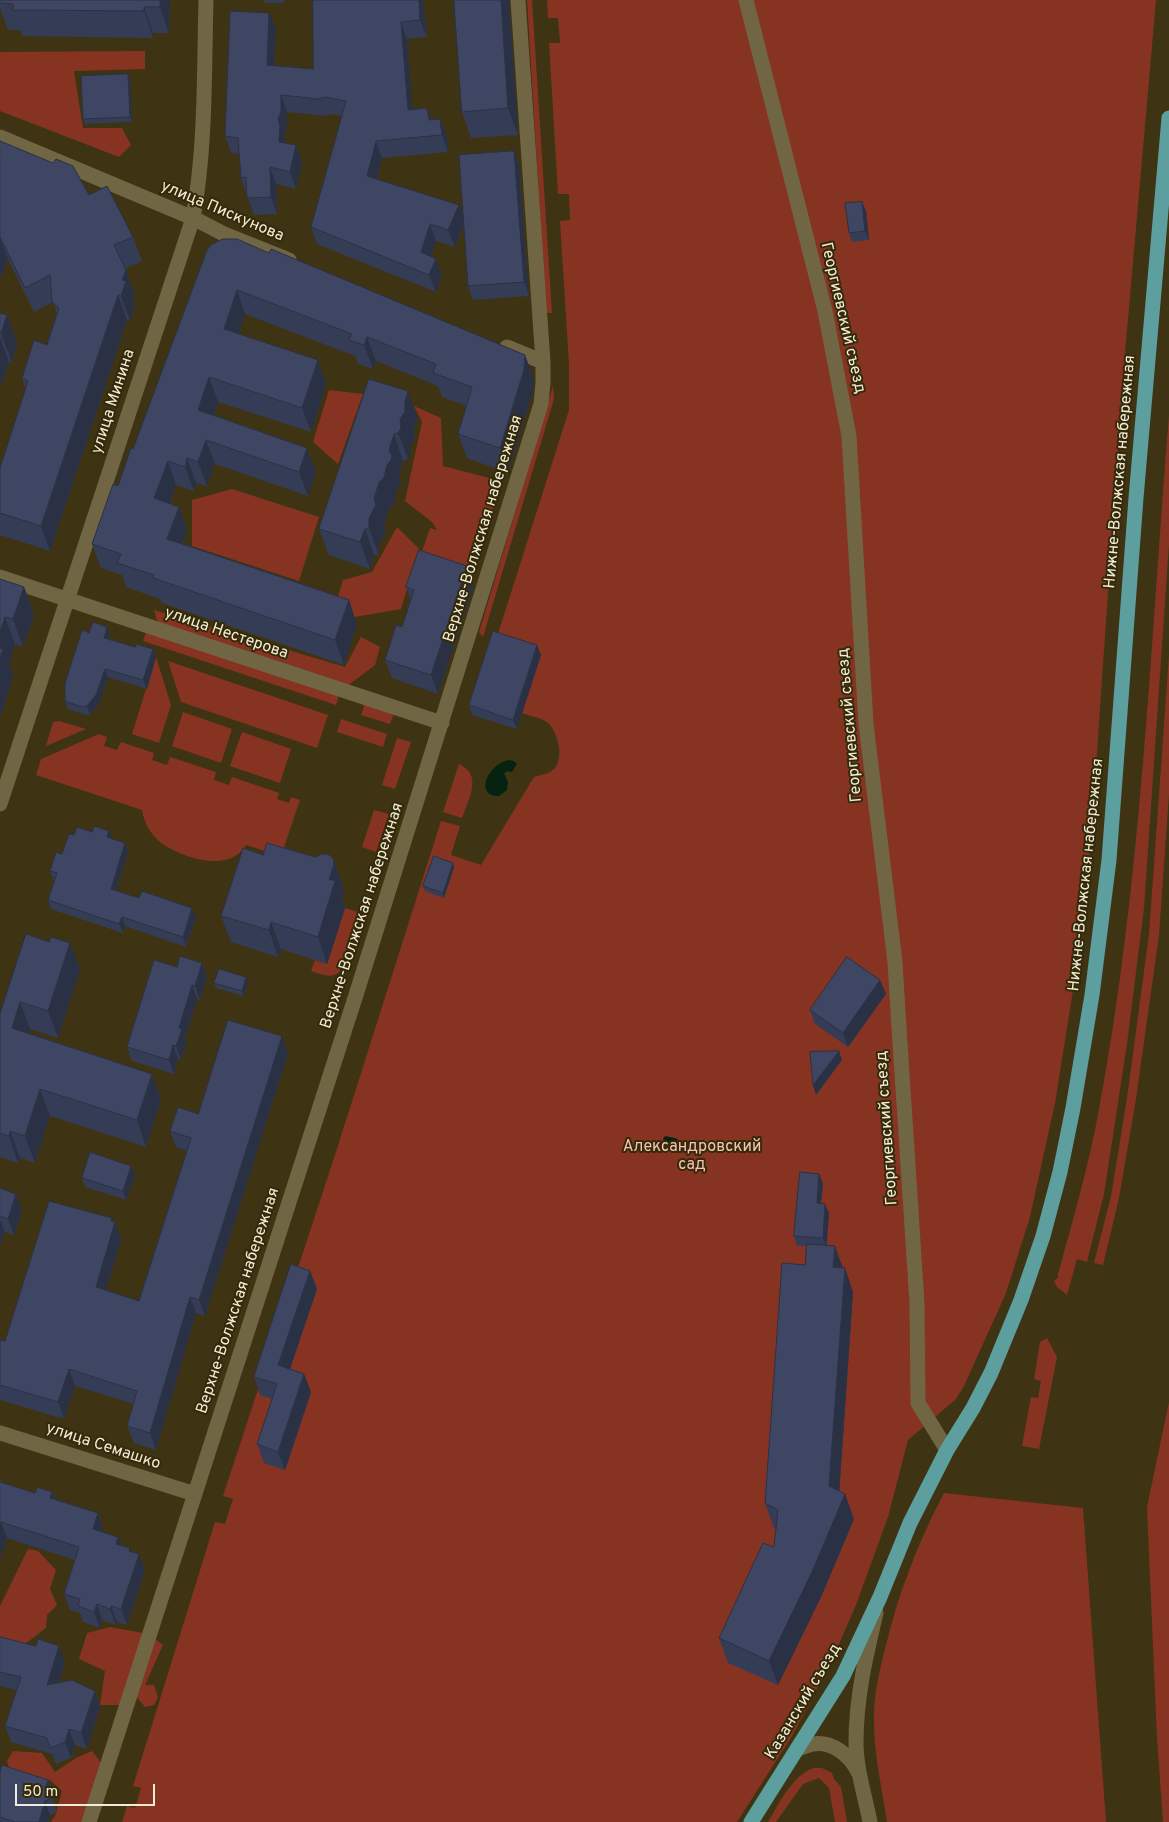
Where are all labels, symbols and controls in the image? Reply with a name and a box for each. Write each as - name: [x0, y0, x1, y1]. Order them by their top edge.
- street label: улица Пискунова: [157, 177, 287, 247]
- street label: Георгиевский съезд: [815, 241, 869, 395]
- street label: улица Минина: [88, 347, 140, 457]
- street label: Нижне-Волжская набережная: [1101, 354, 1141, 590]
- street label: Верхне-Волжская набережная: [440, 413, 528, 645]
- street label: улица Нестерова: [162, 604, 290, 664]
- street label: Георгиевский съезд: [835, 647, 867, 803]
- street label: Нижне-Волжская набережная: [1065, 758, 1109, 992]
- street label: Верхне-Волжская набережная: [317, 801, 409, 1031]
- street label: Георгиевский съезд: [873, 1050, 903, 1206]
- park label: Александровский сад: [623, 1138, 761, 1176]
- street label: Верхне-Волжская набережная: [193, 1186, 285, 1416]
- street label: улица Семашко: [43, 1419, 163, 1475]
- street label: Казанский съезд: [762, 1641, 846, 1763]
- scale bar: [18, 1774, 158, 1806]
- text: 50 m: [23, 1783, 58, 1802]

